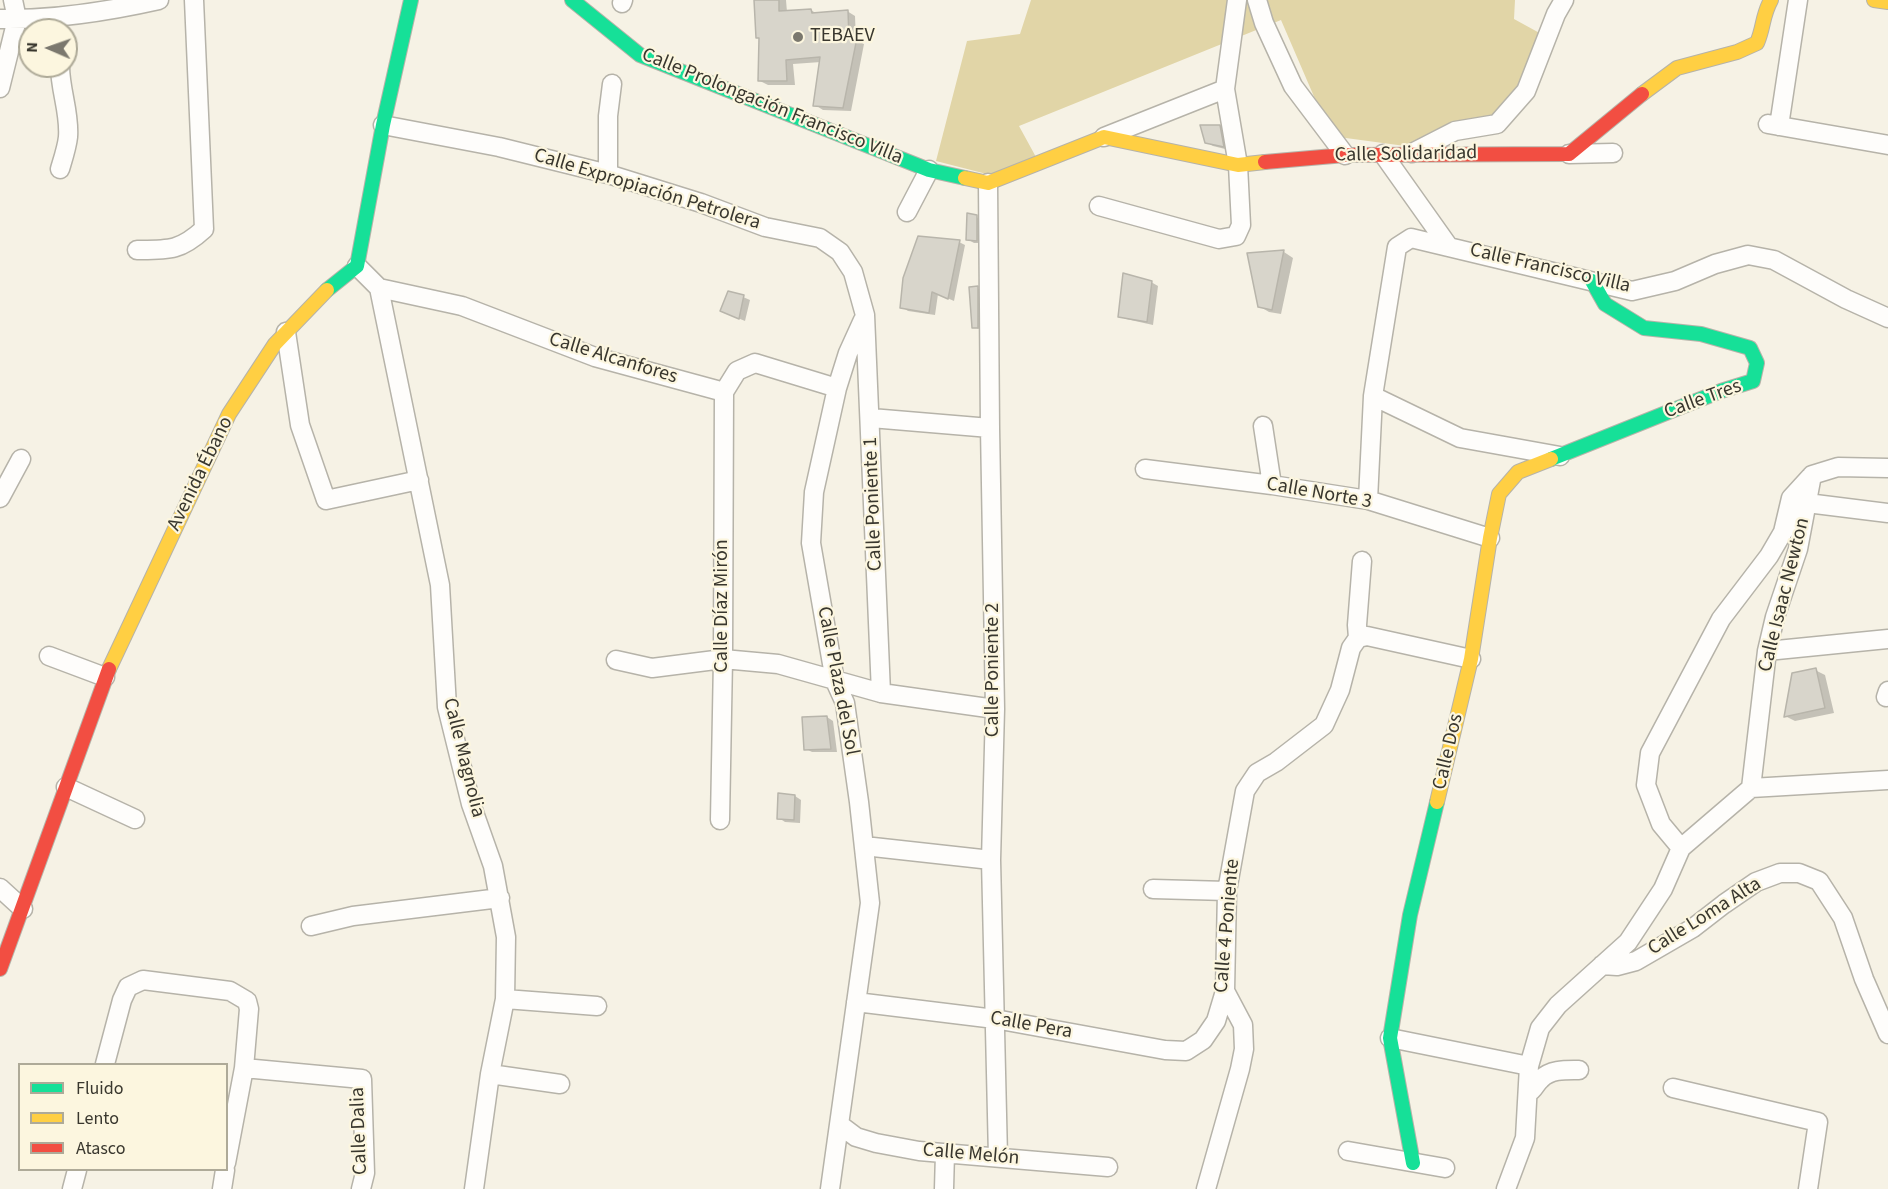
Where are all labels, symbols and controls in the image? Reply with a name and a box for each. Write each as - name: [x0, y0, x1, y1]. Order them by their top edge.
- north arrow: [18, 18, 78, 78]
- place label: TEBAEV: [810, 25, 875, 49]
- marker: TEBAEV: [791, 30, 805, 44]
- text: N: [21, 42, 43, 53]
- street label: Calle Prolongación Francisco Villa: [638, 44, 906, 170]
- street label: Calle Solidaridad: [1335, 142, 1477, 168]
- street label: Calle Expropiación Petrolera: [531, 144, 763, 236]
- street label: Calle Francisco Villa: [1467, 239, 1633, 299]
- street label: Calle Alcanfores: [546, 328, 680, 390]
- street label: Calle Tres: [1661, 375, 1745, 425]
- street label: Avenida Ébano: [163, 413, 239, 535]
- street label: Calle Poniente 1: [860, 436, 888, 572]
- street label: Calle Norte 3: [1264, 473, 1374, 515]
- street label: Calle Isaac Newton: [1754, 515, 1816, 675]
- street label: Calle Díaz Mirón: [711, 539, 735, 673]
- street label: Calle Poniente 2: [982, 603, 1006, 737]
- street label: Calle Plaza del Sol: [811, 605, 863, 757]
- street label: Calle Magnolia: [437, 696, 489, 820]
- street label: Calle Dos: [1429, 712, 1469, 792]
- street label: Calle 4 Poniente: [1210, 858, 1246, 994]
- street label: Calle Loma Alta: [1644, 873, 1766, 961]
- street label: Calle Pera: [988, 1007, 1074, 1045]
- legend: [18, 1063, 228, 1171]
- text: Fluido: [76, 1076, 123, 1101]
- street label: Calle Dalia: [346, 1087, 374, 1175]
- text: Lento: [76, 1106, 119, 1131]
- text: Atasco: [76, 1136, 125, 1161]
- street label: Calle Melón: [922, 1139, 1020, 1171]

